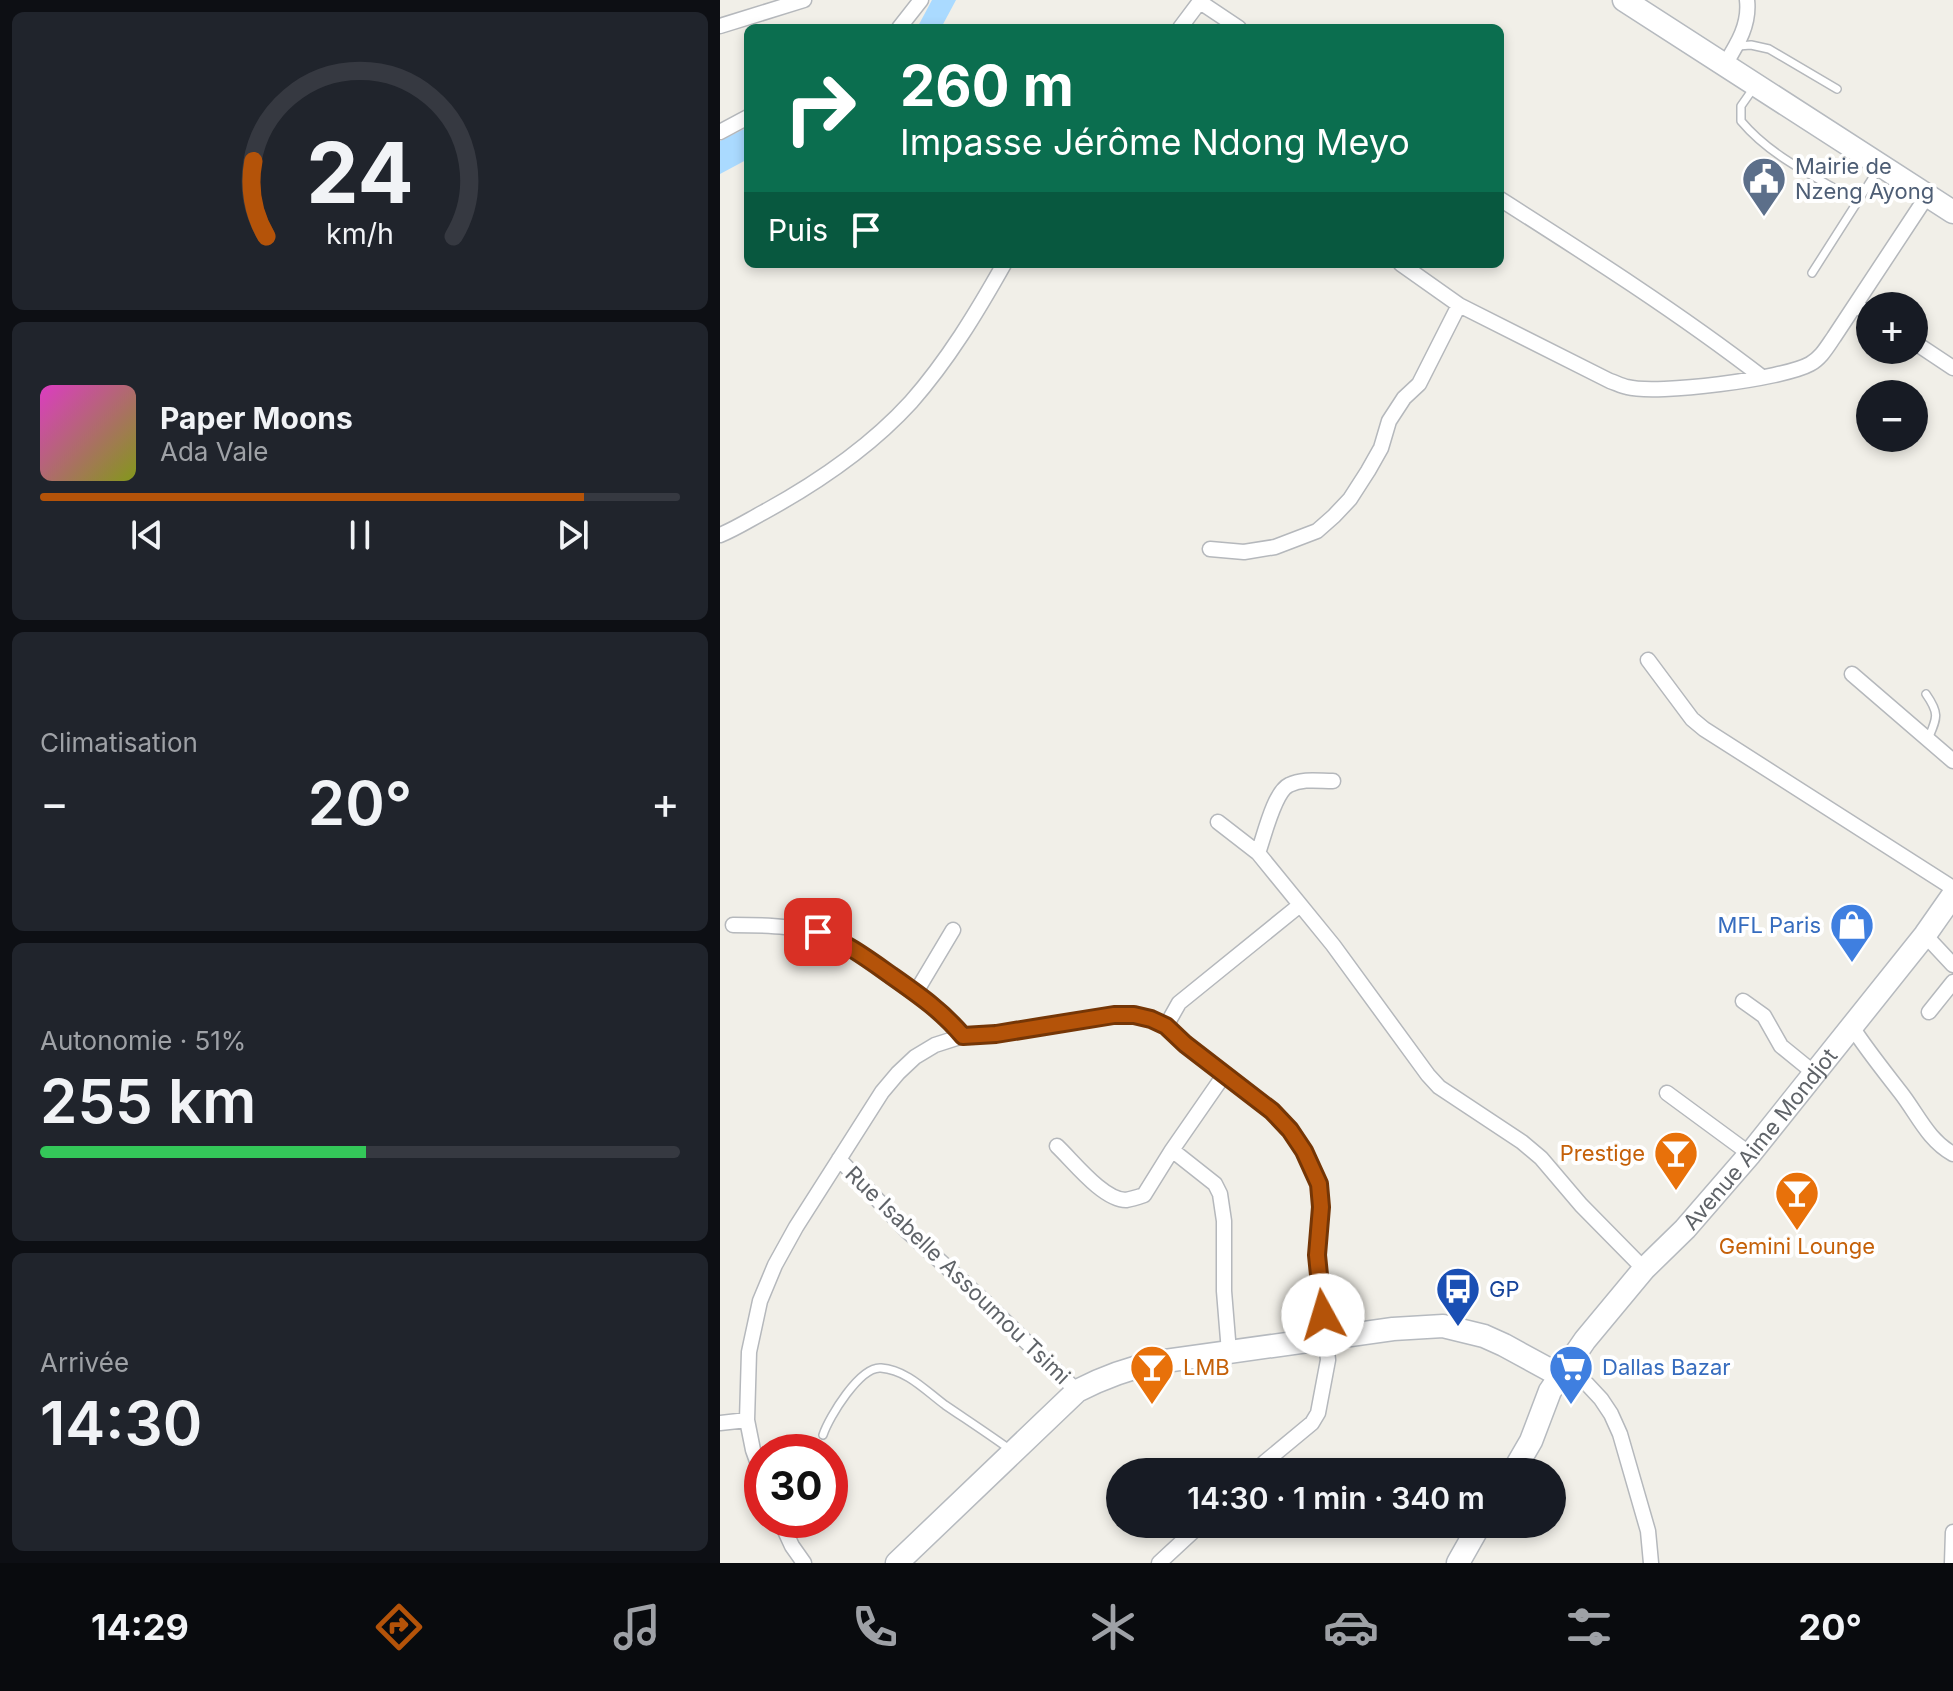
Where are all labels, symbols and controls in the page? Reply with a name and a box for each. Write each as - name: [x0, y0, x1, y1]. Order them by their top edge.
- text: 260 m: [900, 52, 1074, 120]
- icon: right: [768, 56, 872, 160]
- text: Impasse Jérôme Ndong Meyo: [900, 120, 1410, 164]
- text: 24: [306, 122, 414, 223]
- place label: Mairie de Nzeng Ayong: [1795, 153, 1934, 204]
- public building icon: Mairie de Nzeng Ayong: [1740, 155, 1788, 218]
- icon: arrive: [844, 208, 888, 252]
- text: Puis: [768, 212, 828, 248]
- text: km/h: [326, 216, 394, 251]
- map controls: [1856, 292, 1928, 452]
- button: +: [1856, 292, 1928, 364]
- button: −: [1856, 380, 1928, 452]
- text: Paper Moons: [160, 400, 353, 436]
- text: Ada Vale: [160, 436, 268, 467]
- icon: previous: [125, 513, 169, 557]
- icon: pause: [338, 513, 382, 557]
- icon: next: [551, 513, 595, 557]
- text: Climatisation: [40, 727, 198, 758]
- text: 20°: [308, 767, 412, 839]
- text: −: [40, 776, 69, 830]
- text: +: [651, 776, 680, 830]
- pin: [784, 898, 852, 966]
- shop icon: MFL Paris: [1828, 901, 1876, 964]
- icon: arrive: [796, 910, 840, 954]
- place label: MFL Paris: [1718, 912, 1821, 938]
- text: Autonomie · 51%: [40, 1025, 246, 1056]
- street label: Avenue Aime Mondjot: [1677, 1043, 1842, 1235]
- text: 255 km: [40, 1065, 256, 1137]
- bar icon: Prestige: [1652, 1129, 1700, 1192]
- place label: Prestige: [1560, 1140, 1645, 1166]
- street label: Rue Isabelle Assoumou Tsimi: [840, 1161, 1076, 1389]
- bar icon: Gemini Lounge: [1773, 1169, 1821, 1232]
- place label: Gemini Lounge: [1719, 1233, 1875, 1259]
- bus stop icon: GP: [1434, 1265, 1482, 1328]
- position arrow: [1281, 1273, 1365, 1357]
- place label: GP: [1489, 1276, 1519, 1302]
- bar icon: LMB: [1128, 1343, 1176, 1406]
- supermarket icon: Dallas Bazar: [1547, 1343, 1595, 1406]
- text: Arrivée: [40, 1347, 129, 1378]
- place label: LMB: [1183, 1354, 1230, 1380]
- place label: Dallas Bazar: [1602, 1354, 1731, 1380]
- text: 14:30: [40, 1387, 202, 1459]
- speed limit sign: 30: [744, 1434, 848, 1538]
- text: 14:30 · 1 min · 340 m: [1187, 1480, 1485, 1516]
- icon: directions: [371, 1599, 427, 1655]
- icon: music: [609, 1599, 665, 1655]
- icon: phone: [847, 1599, 903, 1655]
- icon: climate: [1085, 1599, 1141, 1655]
- icon: car: [1323, 1599, 1379, 1655]
- icon: filters: [1561, 1599, 1617, 1655]
- text: 14:29: [91, 1605, 189, 1649]
- text: 20°: [1798, 1605, 1862, 1649]

